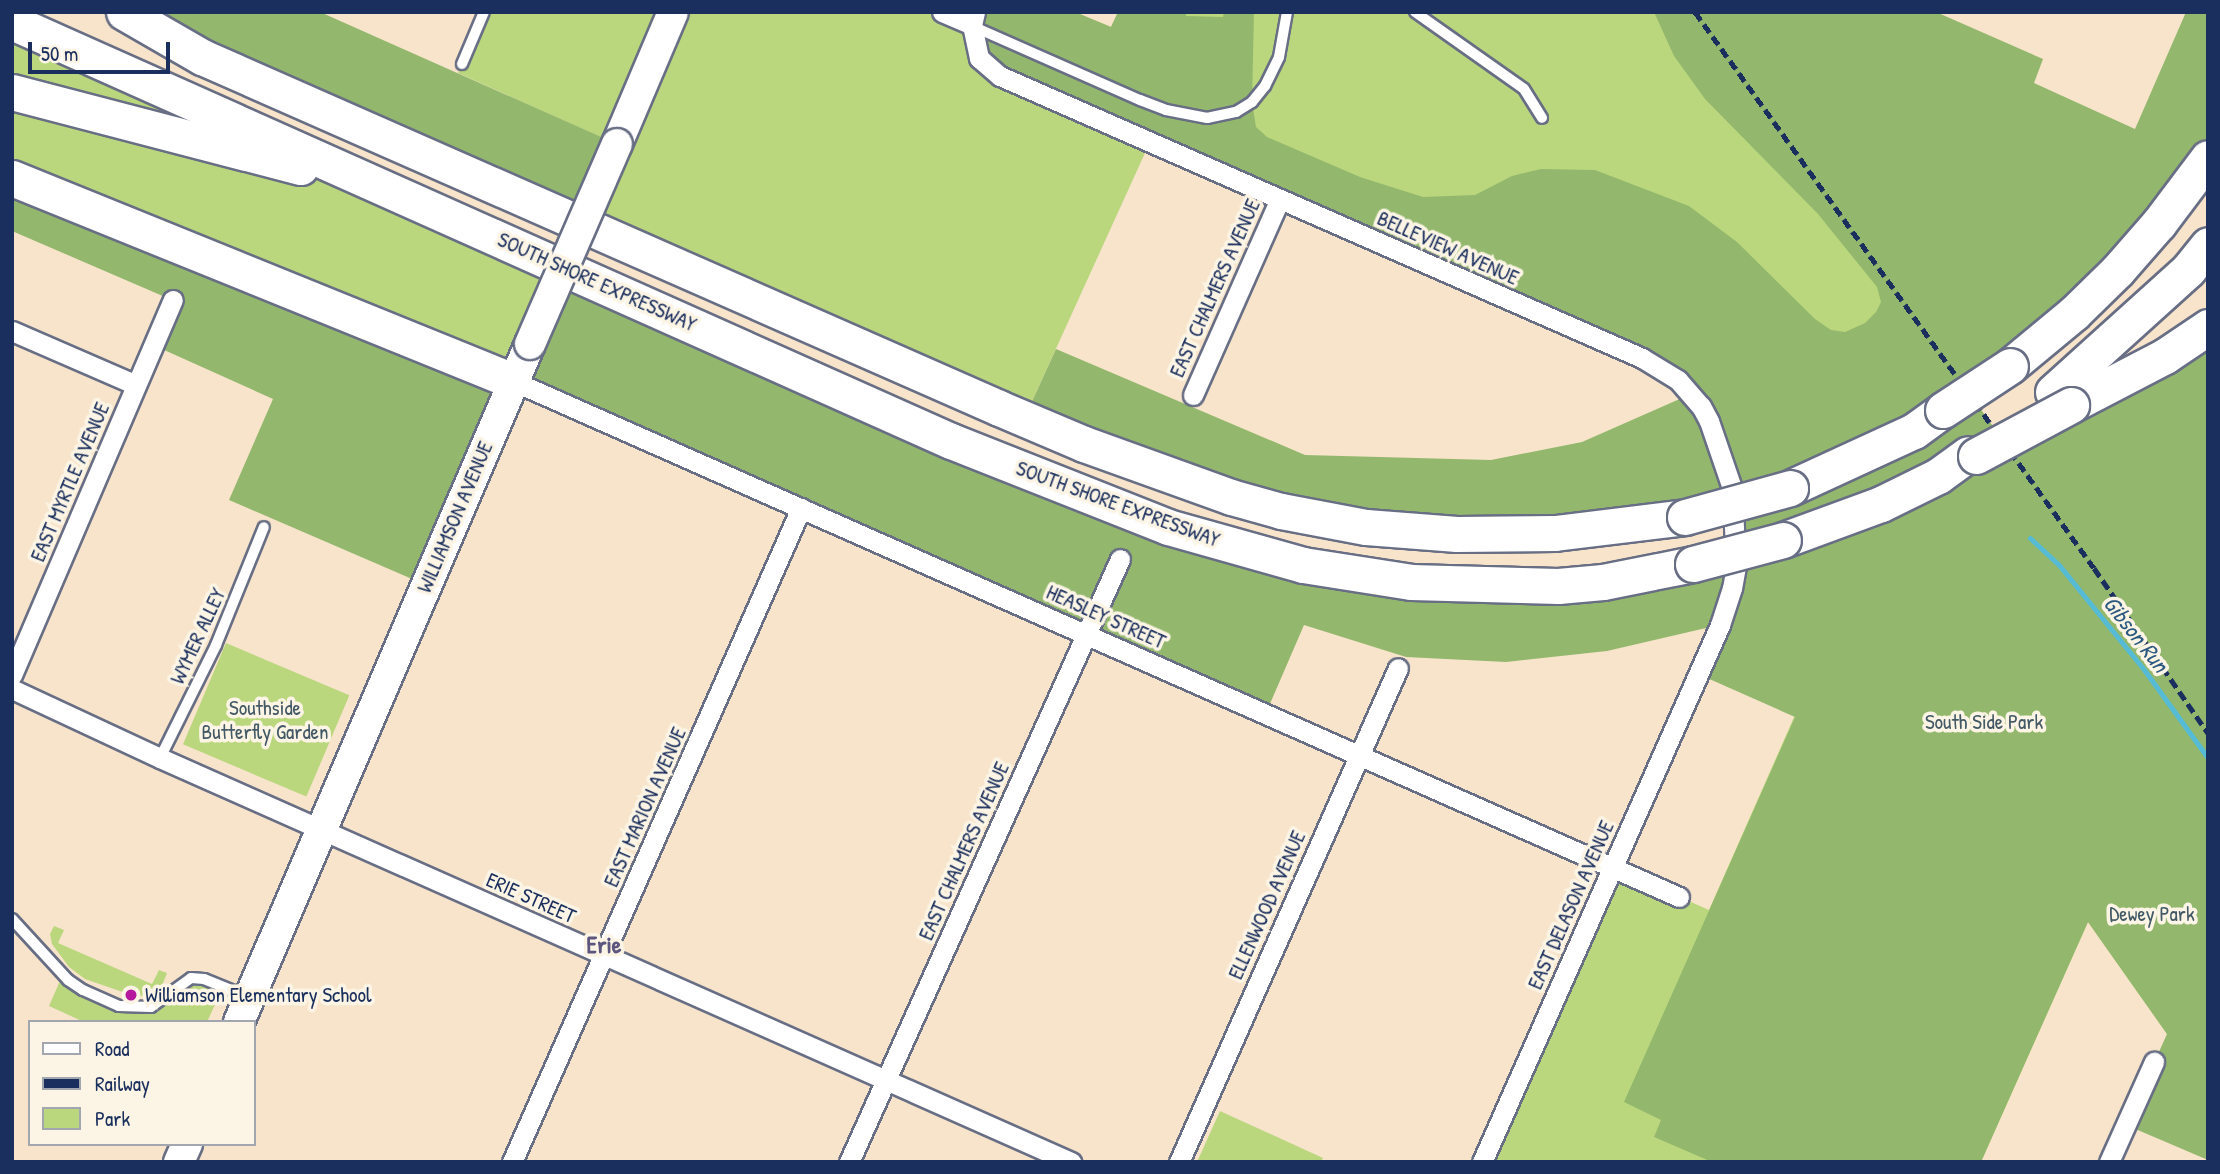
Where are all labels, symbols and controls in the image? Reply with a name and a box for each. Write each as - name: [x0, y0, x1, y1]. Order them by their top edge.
- scale bar: [32, 28, 173, 72]
- text: 50 m: [41, 39, 78, 68]
- street label: EAST CHALMERS AVENUE: [1164, 195, 1266, 381]
- street label: BELLEVIEW AVENUE: [1373, 206, 1523, 290]
- street label: SOUTH SHORE EXPRESSWAY: [494, 227, 700, 337]
- street label: EAST MYRTLE AVENUE: [25, 399, 115, 565]
- street label: WILLIAMSON AVENUE: [412, 438, 498, 596]
- street label: SOUTH SHORE EXPRESSWAY: [1013, 455, 1223, 553]
- street label: HEASLEY STREET: [1043, 580, 1169, 654]
- street label: WYMER ALLEY: [165, 584, 231, 688]
- water label: Gibson Run: [2098, 590, 2174, 678]
- park label: Southside Butterfly Garden: [202, 695, 328, 745]
- park label: South Side Park: [1925, 709, 2043, 735]
- street label: EAST MARION AVENUE: [598, 723, 692, 891]
- street label: EAST CHALMERS AVENUE: [913, 758, 1015, 944]
- street label: EAST DELASON AVENUE: [1523, 817, 1619, 993]
- street label: ELLENWOOD AVENUE: [1223, 827, 1311, 983]
- street label: ERIE STREET: [482, 867, 580, 929]
- park label: Dewey Park: [2109, 901, 2195, 927]
- district label: Erie: [587, 931, 621, 959]
- place label: Williamson Elementary School: [145, 982, 372, 1008]
- marker: Williamson Elementary School: [123, 987, 139, 1003]
- legend: [28, 1020, 256, 1146]
- text: Road: [95, 1034, 129, 1063]
- text: Railway: [95, 1069, 150, 1098]
- text: Park: [95, 1104, 130, 1133]

